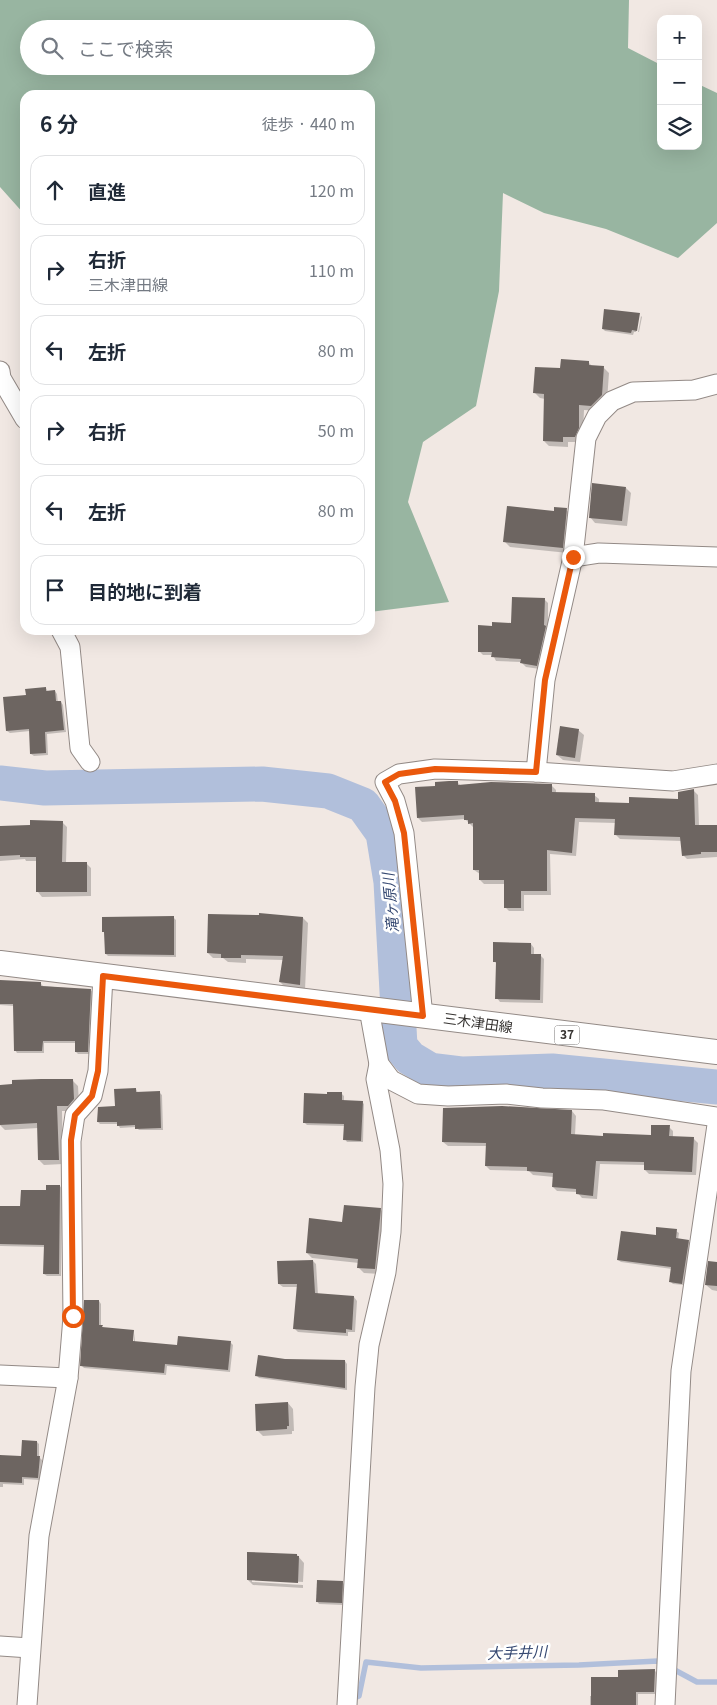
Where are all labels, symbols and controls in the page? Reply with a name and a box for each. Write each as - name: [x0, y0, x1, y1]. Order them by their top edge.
- map controls: [657, 15, 702, 150]
- button: +: [657, 15, 702, 60]
- search box: [20, 20, 375, 75]
- icon: search: [38, 34, 66, 62]
- text: ここで検索: [78, 34, 173, 61]
- button: −: [657, 60, 702, 105]
- button: layers: [657, 105, 702, 150]
- text: 6 分: [40, 108, 78, 138]
- text: 徒歩 · 440 m: [262, 111, 355, 135]
- icon: ahead: [41, 176, 69, 204]
- text: 直進: [88, 177, 126, 204]
- text: 120 m: [309, 178, 354, 202]
- text: 右折: [88, 245, 126, 272]
- icon: right: [41, 256, 69, 284]
- text: 110 m: [309, 258, 354, 282]
- text: 三木津田線: [88, 272, 168, 296]
- icon: left: [41, 336, 69, 364]
- text: 左折: [88, 337, 126, 364]
- text: 80 m: [318, 338, 354, 362]
- icon: right: [41, 416, 69, 444]
- text: 右折: [88, 417, 126, 444]
- text: 50 m: [318, 418, 354, 442]
- icon: left: [41, 496, 69, 524]
- text: 左折: [88, 497, 126, 524]
- text: 80 m: [318, 498, 354, 522]
- route end: [562, 546, 585, 569]
- icon: arrive: [41, 576, 69, 604]
- text: 目的地に到着: [88, 577, 202, 604]
- water label: 滝ヶ原川: [376, 870, 403, 934]
- street label: 三木津田線: [442, 1007, 514, 1037]
- road number: 37: [554, 1026, 580, 1044]
- route start: [62, 1305, 85, 1328]
- water label: 大手井川: [487, 1640, 549, 1663]

